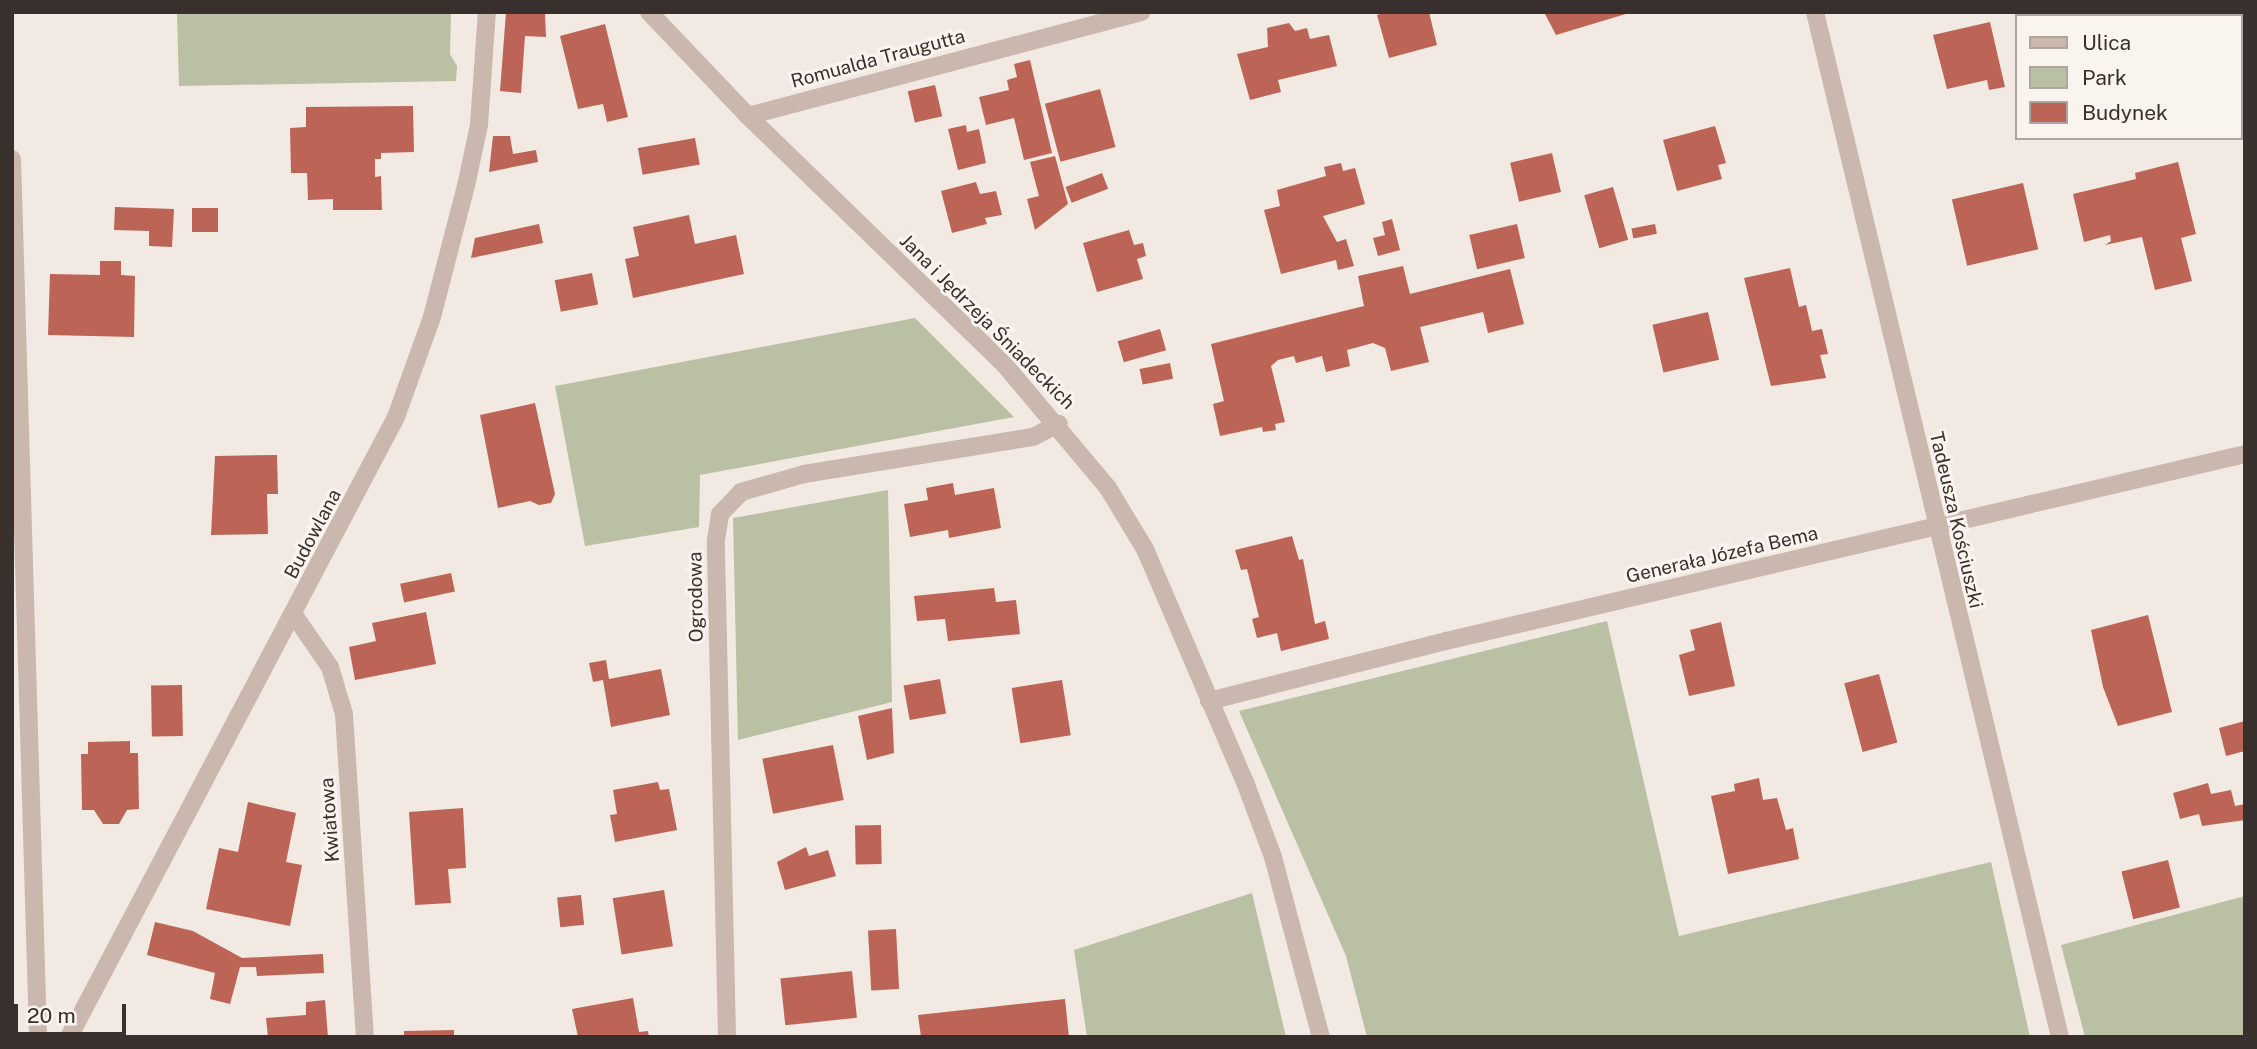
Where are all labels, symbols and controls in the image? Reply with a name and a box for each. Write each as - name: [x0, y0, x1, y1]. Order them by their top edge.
- legend: [2016, 14, 2243, 140]
- street label: Romualda Traugutta: [789, 25, 967, 93]
- text: Ulica: [2082, 30, 2131, 55]
- text: Park: [2082, 65, 2127, 90]
- text: Budynek: [2082, 100, 2168, 125]
- street label: Jana i Jędrzeja Śniadeckich: [895, 230, 1079, 414]
- street label: Tadeusza Kościuszki: [1925, 430, 1987, 610]
- street label: Budowlana: [280, 485, 346, 583]
- street label: Generała Józefa Bema: [1624, 522, 1820, 588]
- street label: Ogrodowa: [684, 551, 708, 643]
- street label: Kwiatowa: [316, 777, 344, 863]
- scale bar: [18, 990, 130, 1034]
- text: 20 m: [27, 1003, 76, 1028]

